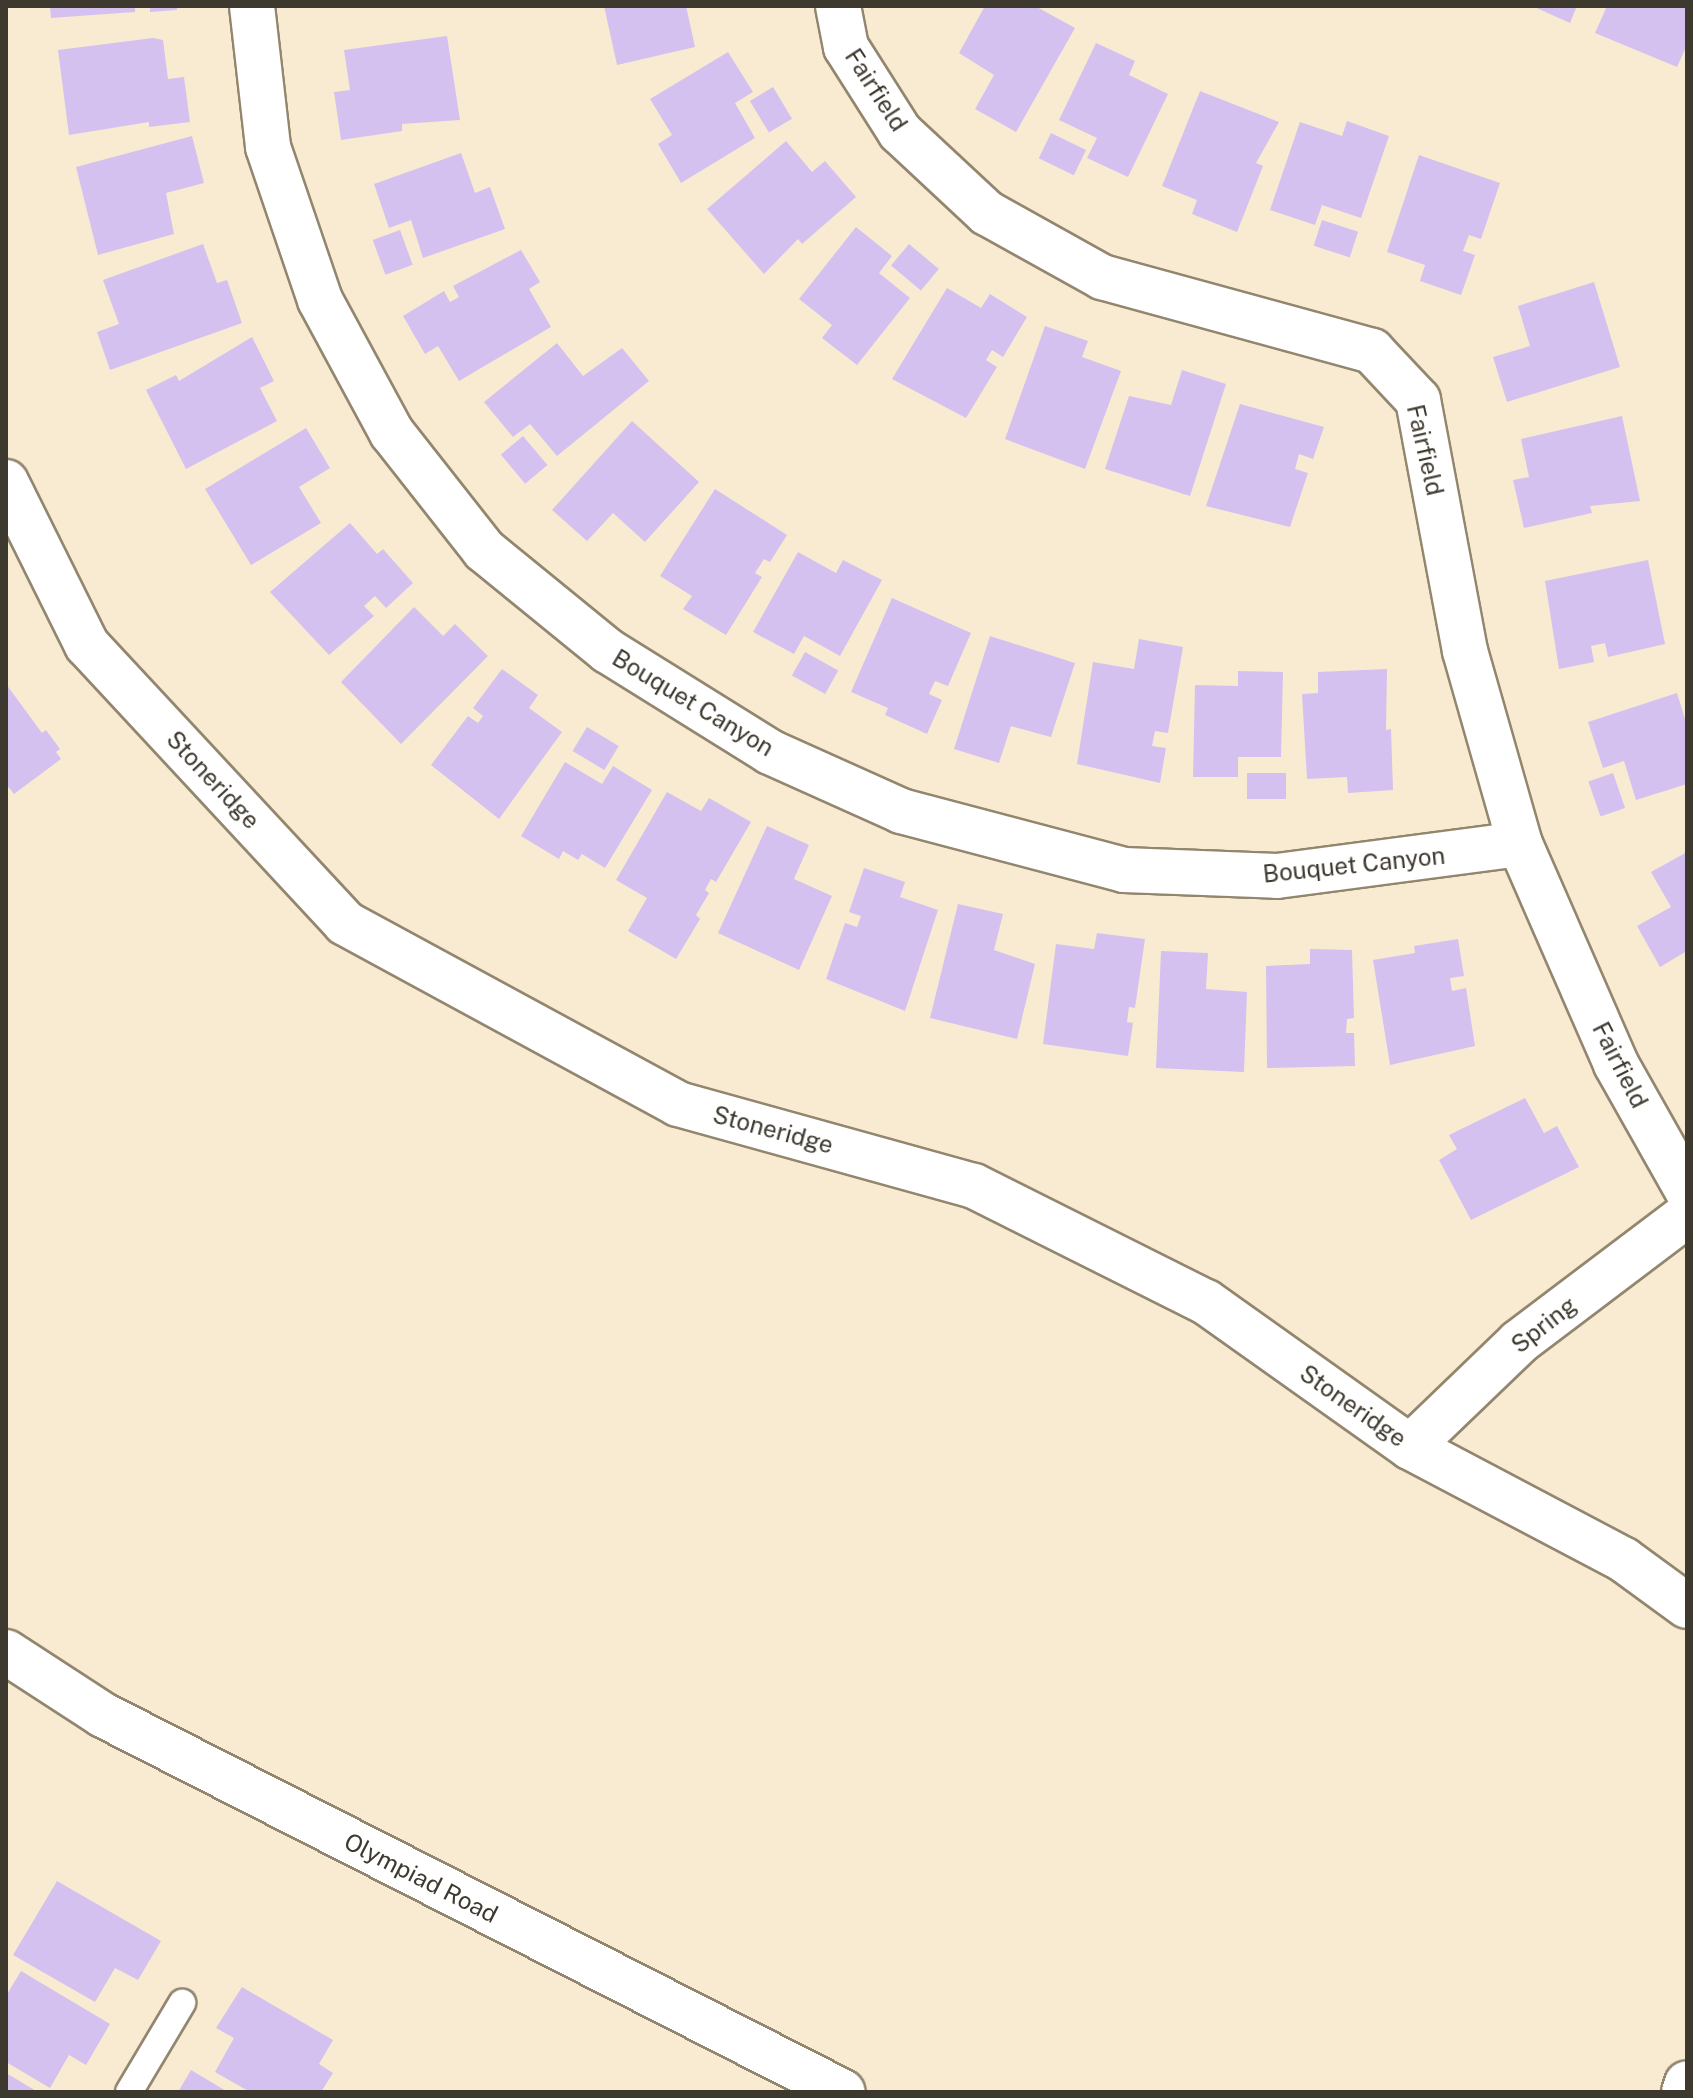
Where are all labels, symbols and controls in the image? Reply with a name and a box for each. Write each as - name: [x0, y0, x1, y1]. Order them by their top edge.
- street label: Fairfield: [839, 43, 913, 137]
- street label: Fairfield: [1401, 402, 1449, 498]
- street label: Bouquet Canyon: [607, 643, 779, 763]
- street label: Stoneridge: [160, 725, 266, 835]
- street label: Bouquet Canyon: [1261, 841, 1447, 889]
- street label: Fairfield: [1586, 1017, 1654, 1113]
- street label: Stoneridge: [710, 1100, 836, 1160]
- street label: Spring: [1506, 1291, 1582, 1359]
- street label: Stoneridge: [1294, 1359, 1412, 1453]
- street label: Olympiad Road: [339, 1827, 503, 1929]

